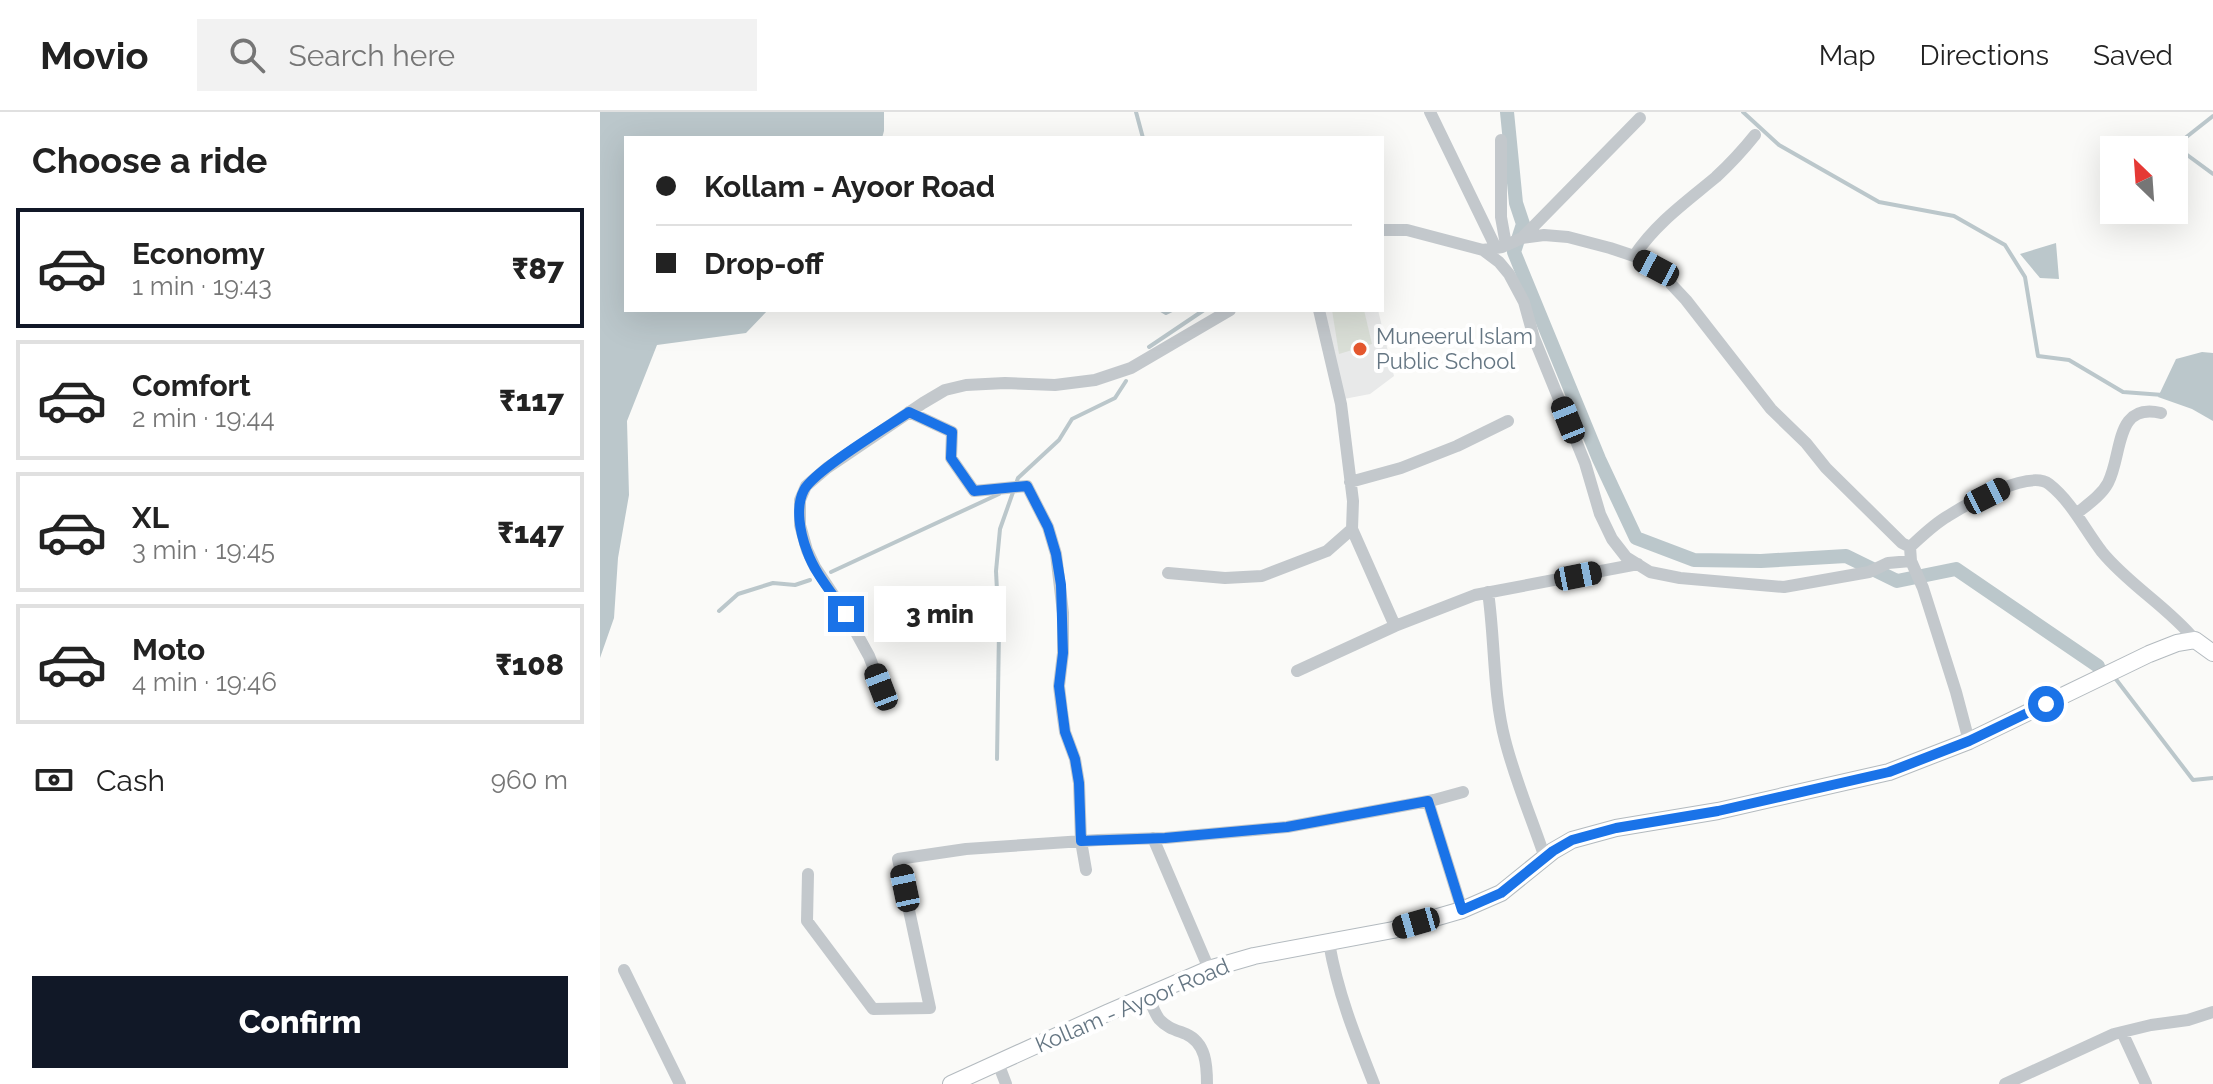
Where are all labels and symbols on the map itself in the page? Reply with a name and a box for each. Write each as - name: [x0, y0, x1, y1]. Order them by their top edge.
- north arrow: [2100, 136, 2188, 224]
- car: [1629, 246, 1683, 290]
- place label: Muneerul Islam Public School: [1376, 323, 1533, 374]
- marker: Muneerul Islam Public School: [1351, 340, 1369, 358]
- car: [1548, 393, 1588, 447]
- car: [1960, 474, 2014, 518]
- car: [1552, 560, 1604, 592]
- callout: 3 min: [874, 586, 1006, 642]
- route end: [828, 596, 864, 632]
- car: [861, 660, 901, 714]
- route start: [2028, 686, 2064, 722]
- car: [888, 862, 922, 914]
- car: [1390, 905, 1442, 941]
- street label: Kollam - Ayoor Road: [1031, 952, 1233, 1058]

